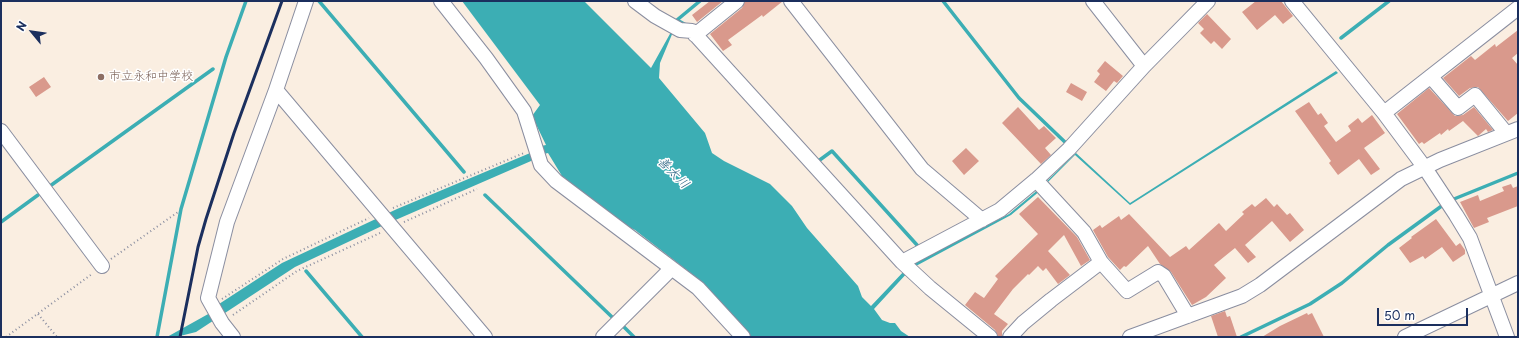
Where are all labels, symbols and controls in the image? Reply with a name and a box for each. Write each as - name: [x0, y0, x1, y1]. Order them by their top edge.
- north arrow: [12, 12, 52, 52]
- text: N: [12, 18, 31, 34]
- place label: 市立永和中学校: [109, 70, 193, 84]
- marker: 市立永和中学校: [96, 72, 106, 82]
- water label: 善太川: [654, 154, 692, 192]
- scale bar: [1379, 300, 1470, 326]
- text: 50 m: [1384, 306, 1415, 324]

